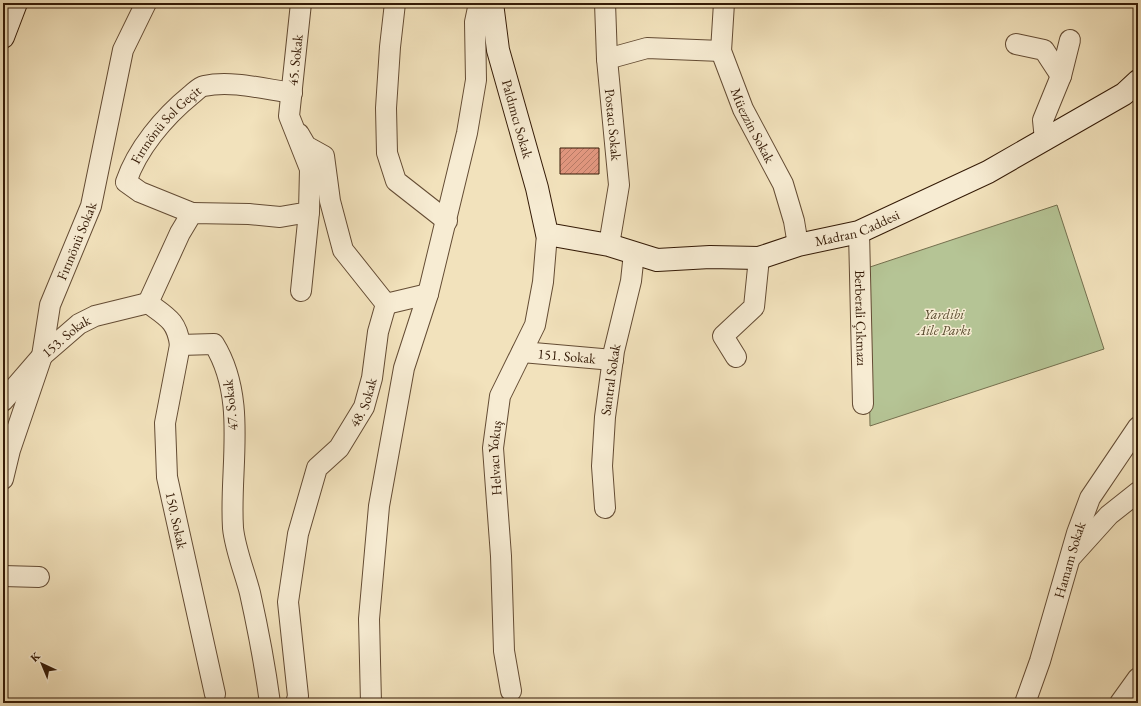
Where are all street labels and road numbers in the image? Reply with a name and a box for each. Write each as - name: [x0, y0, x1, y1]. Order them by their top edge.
- street label: 45. Sokak: [283, 33, 307, 87]
- street label: Paldımcı Sokak: [498, 77, 537, 161]
- street label: Fırınönü Sol Geçit: [126, 81, 205, 167]
- street label: Müezzin Sokak: [727, 85, 779, 166]
- street label: Postacı Sokak: [601, 88, 626, 162]
- street label: Fırınönü Sokak: [52, 200, 101, 283]
- street label: Madran Caddesi: [813, 205, 903, 250]
- street label: Berberali Çıkmazı: [851, 270, 871, 367]
- street label: 153. Sokak: [38, 311, 94, 361]
- street label: Santral Sokak: [596, 341, 625, 417]
- street label: 151. Sokak: [537, 344, 597, 367]
- street label: 48. Sokak: [345, 375, 381, 430]
- street label: 47. Sokak: [218, 378, 242, 432]
- street label: Helvacı Yokuş: [484, 419, 506, 496]
- street label: 150. Sokak: [162, 490, 192, 551]
- street label: Hamam Sokak: [1050, 518, 1090, 600]

